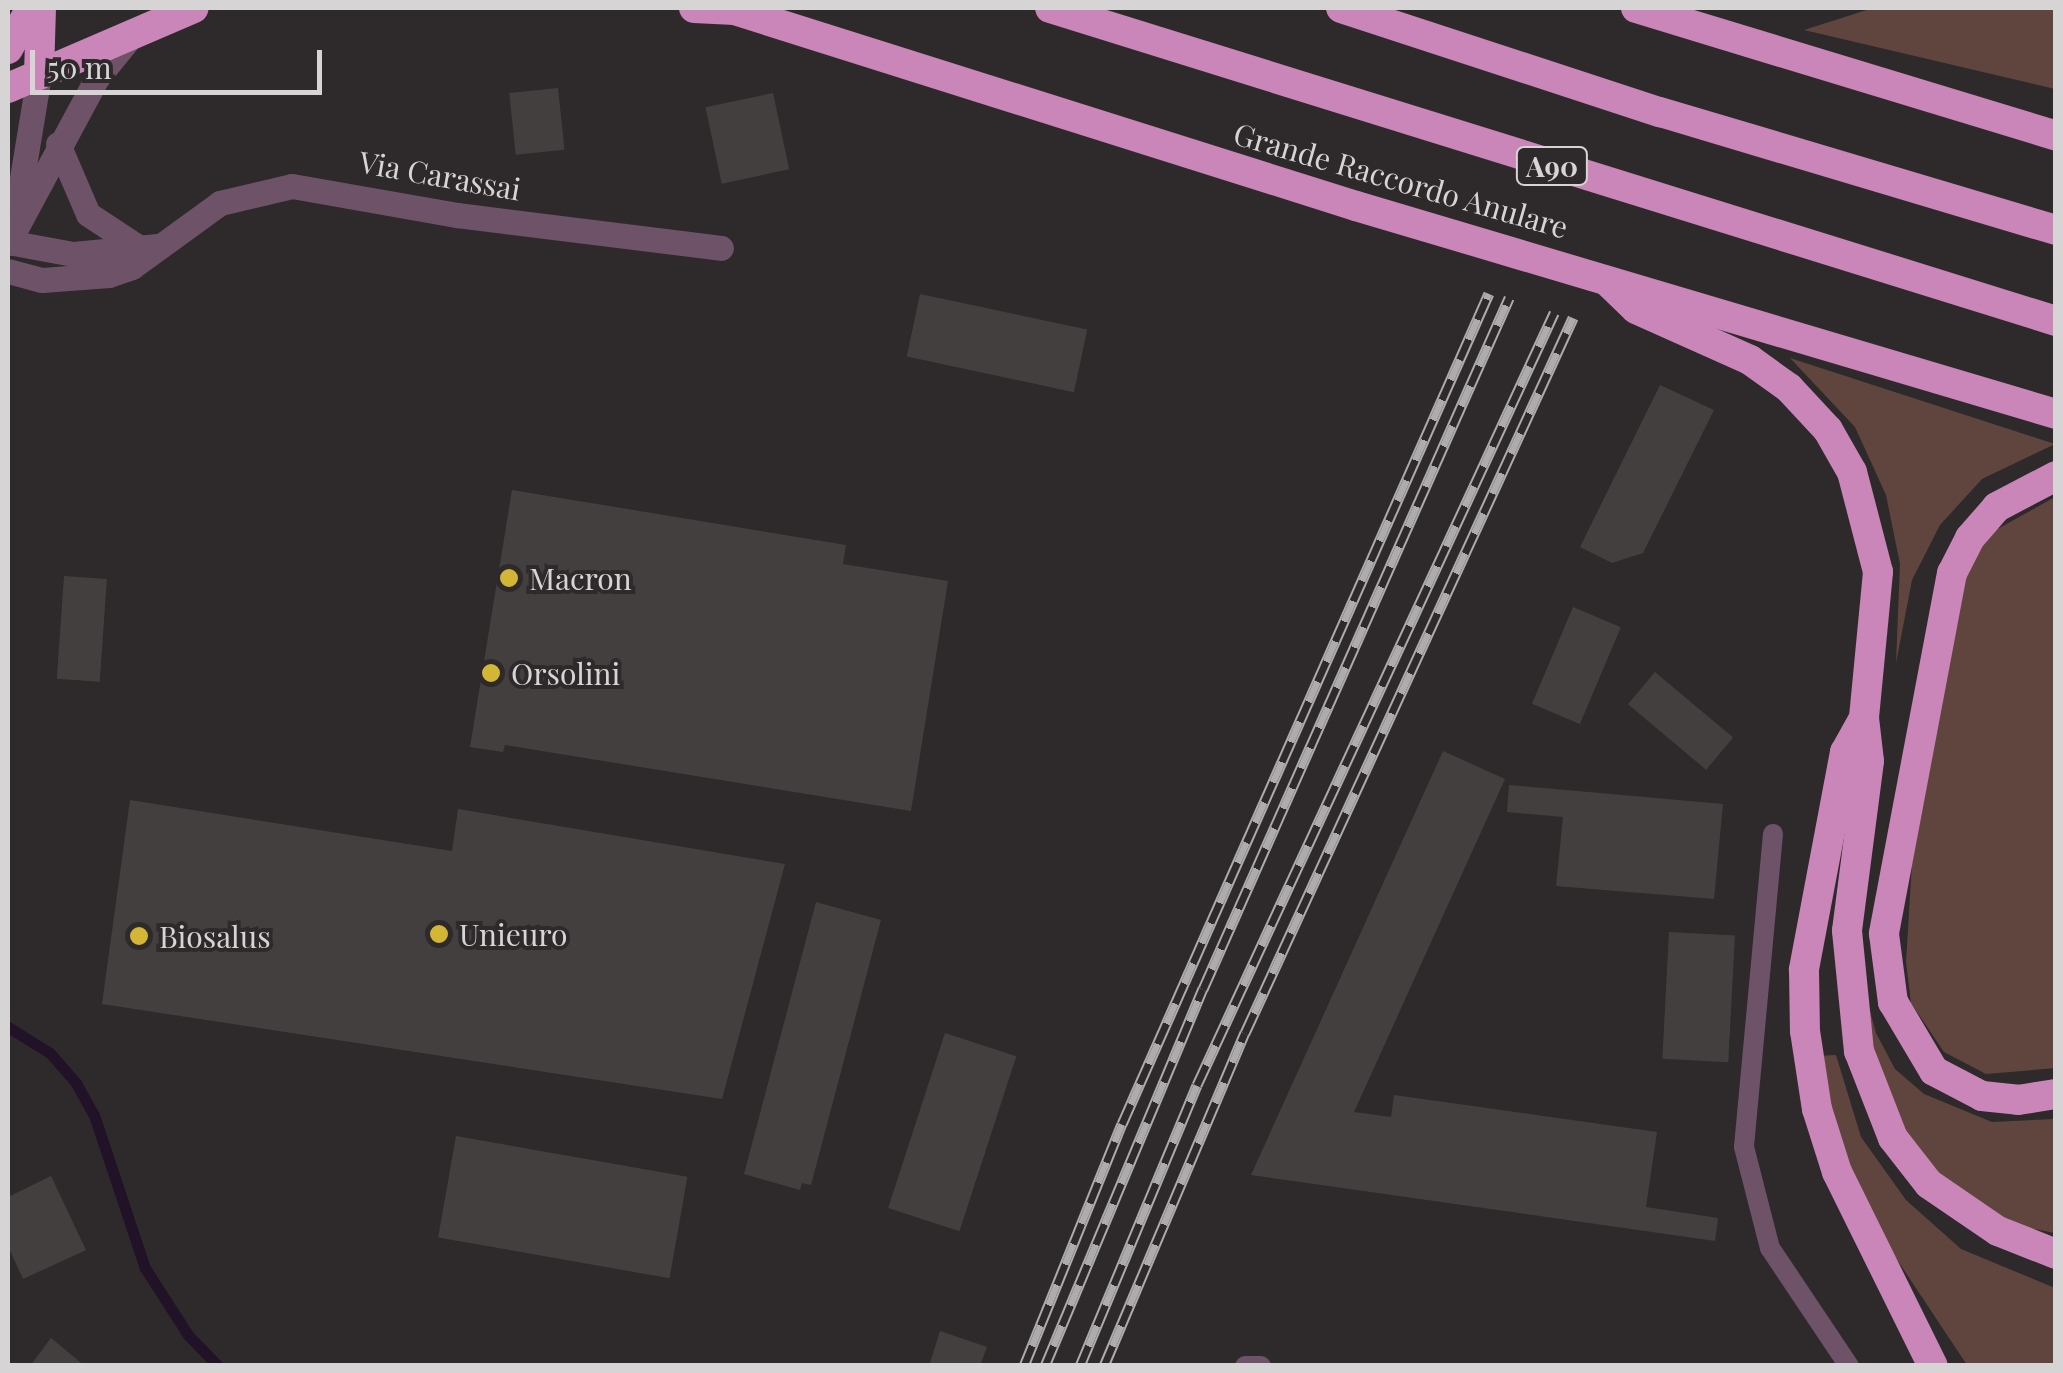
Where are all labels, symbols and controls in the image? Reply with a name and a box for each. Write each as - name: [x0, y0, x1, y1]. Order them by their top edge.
- scale bar: [35, 30, 328, 92]
- text: 50 m: [47, 47, 112, 87]
- street label: Grande Raccordo Anulare: [1229, 115, 1573, 245]
- street label: Via Carassai: [356, 143, 524, 207]
- road number: A90: [1514, 143, 1590, 189]
- place label: Macron: [529, 560, 632, 596]
- marker: Macron: [498, 567, 520, 589]
- place label: Orsolini: [511, 655, 620, 691]
- marker: Orsolini: [480, 662, 502, 684]
- place label: Unieuro: [459, 916, 568, 952]
- place label: Biosalus: [159, 918, 271, 954]
- marker: Unieuro: [428, 923, 450, 945]
- marker: Biosalus: [128, 925, 150, 947]

